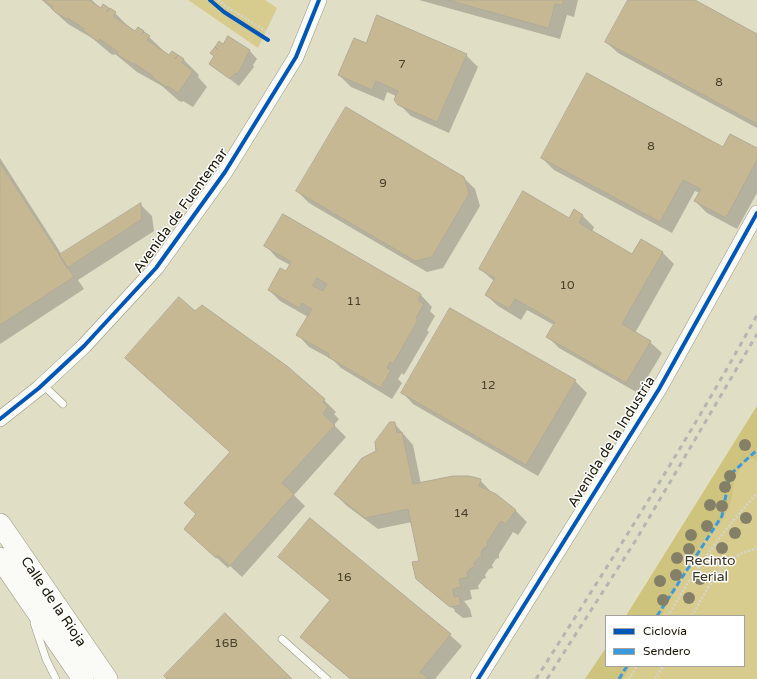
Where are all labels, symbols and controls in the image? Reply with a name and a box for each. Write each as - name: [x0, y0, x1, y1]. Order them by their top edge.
- house number: 7: [398, 58, 406, 72]
- house number: 8: [715, 76, 723, 90]
- house number: 8: [647, 140, 655, 154]
- street label: Avenida de Fuentemar: [130, 145, 232, 277]
- house number: 9: [379, 177, 387, 191]
- house number: 10: [559, 279, 575, 293]
- house number: 11: [346, 295, 362, 309]
- street label: Avenida de la Industria: [565, 373, 659, 511]
- house number: 12: [480, 379, 496, 393]
- house number: 14: [453, 507, 469, 521]
- park label: Recinto Ferial: [685, 553, 735, 586]
- street label: Calle de la Rioja: [17, 554, 89, 650]
- house number: 16: [336, 571, 352, 585]
- legend: [605, 615, 745, 667]
- text: Ciclovía: [643, 624, 687, 638]
- house number: 16B: [214, 637, 238, 651]
- text: Sendero: [643, 644, 691, 658]

